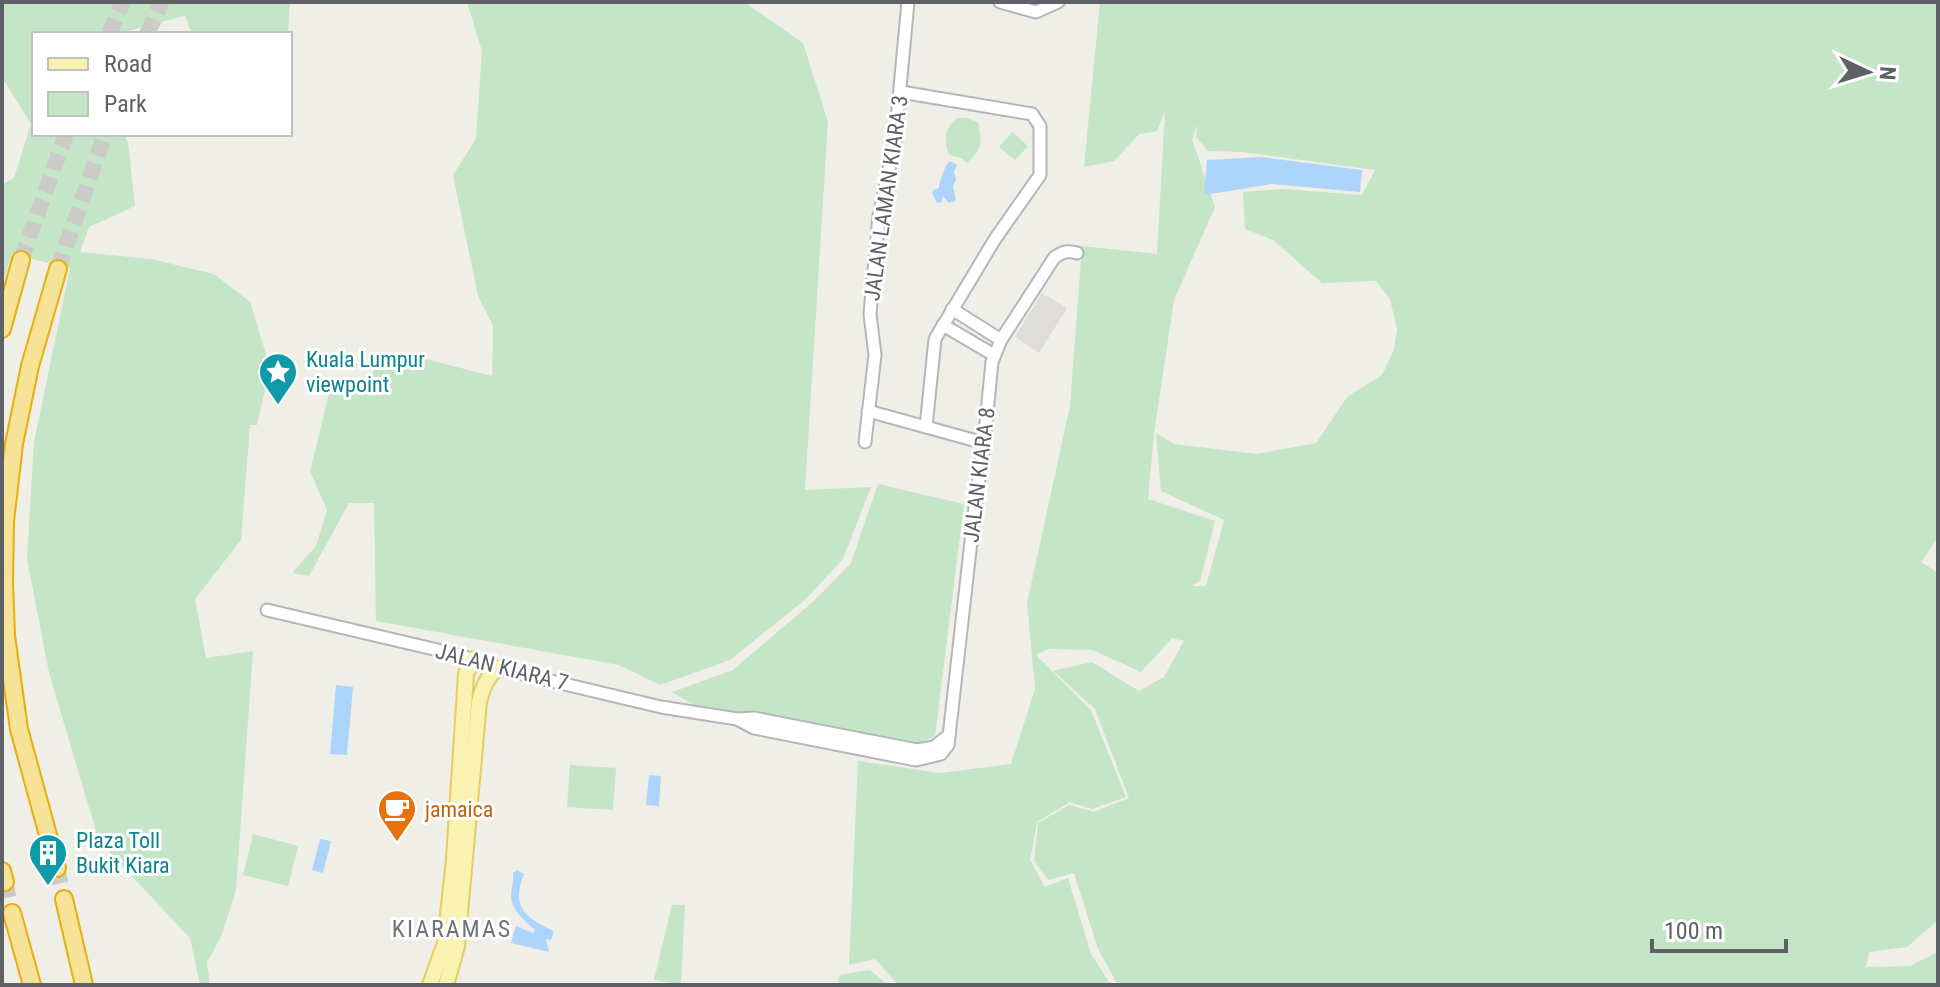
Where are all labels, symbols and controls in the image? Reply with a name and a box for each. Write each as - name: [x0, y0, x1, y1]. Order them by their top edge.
- legend: [32, 32, 292, 136]
- north arrow: [1828, 32, 1908, 112]
- text: Road: [104, 50, 152, 78]
- text: N: [1875, 66, 1900, 81]
- text: Park: [104, 90, 147, 118]
- street label: JALAN LAMAN KIARA 3: [859, 94, 913, 302]
- place label: Kuala Lumpur viewpoint: [306, 347, 425, 397]
- place icon: Kuala Lumpur viewpoint: [257, 351, 299, 406]
- street label: JALAN KIARA 8: [958, 406, 1000, 544]
- street label: JALAN KIARA 7: [433, 638, 571, 696]
- cafe icon: jamaica: [376, 788, 418, 843]
- place label: jamaica: [424, 797, 493, 822]
- place label: Plaza Toll Bukit Kiara: [76, 828, 170, 878]
- building icon: Plaza Toll Bukit Kiara: [27, 832, 69, 887]
- scale bar: [1652, 903, 1786, 953]
- district label: KIARAMAS: [392, 915, 512, 943]
- text: 100 m: [1664, 917, 1723, 945]

